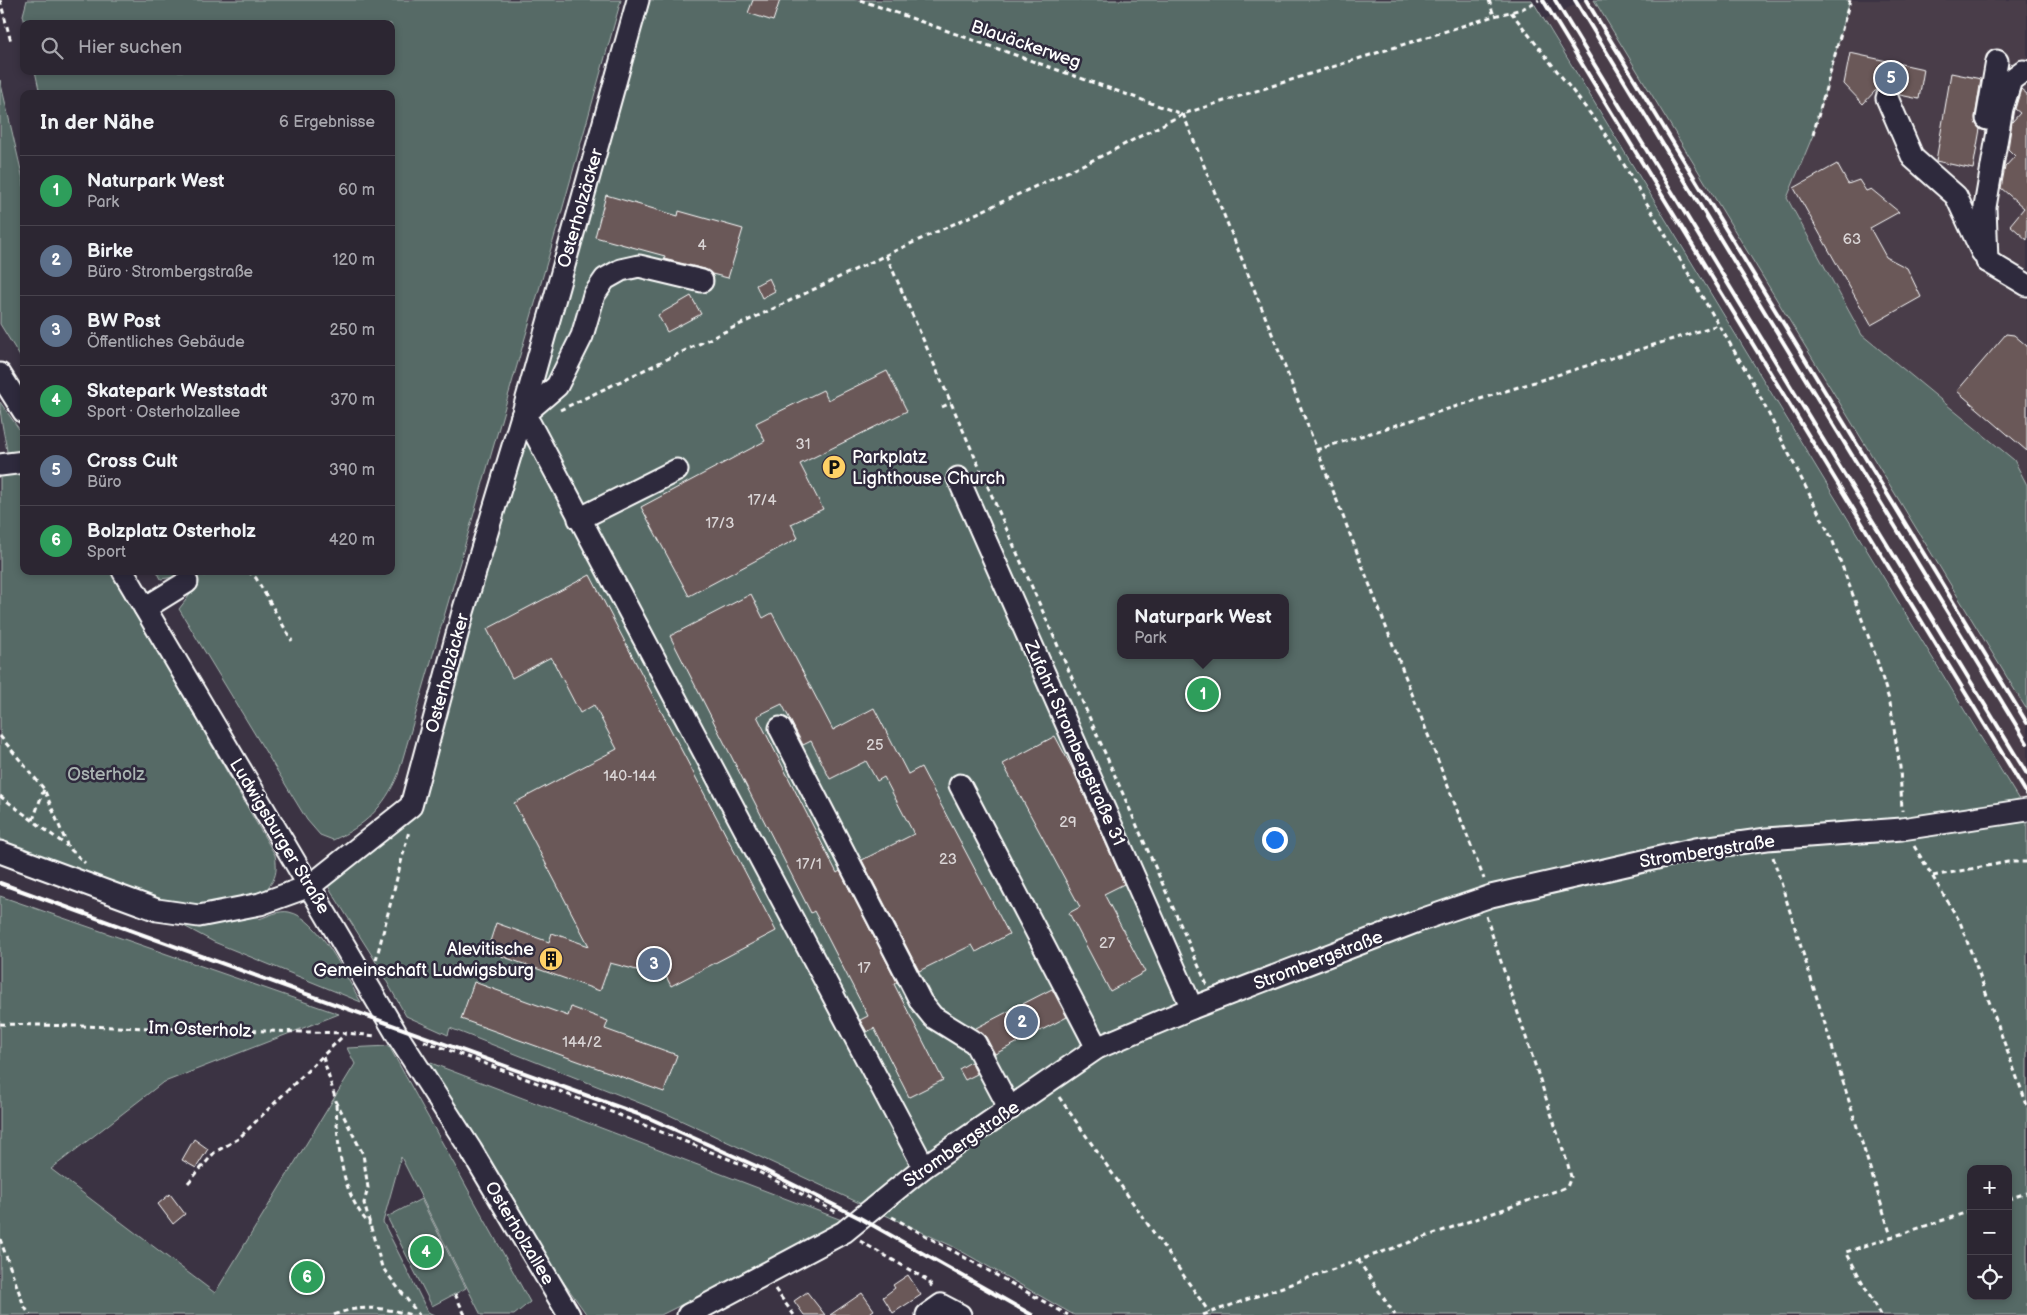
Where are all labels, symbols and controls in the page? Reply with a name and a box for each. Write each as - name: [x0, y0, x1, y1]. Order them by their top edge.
- street label: Blauäckerweg: [968, 16, 1084, 73]
- search box: [20, 20, 395, 75]
- icon: search: [38, 34, 66, 62]
- text: Hier suchen: [78, 36, 182, 59]
- pin: 5: [1875, 59, 1907, 97]
- text: In der Nähe: [40, 110, 154, 135]
- text: 6 Ergebnisse: [279, 113, 375, 132]
- street label: Osterholzäcker: [553, 146, 608, 270]
- text: Naturpark West: [87, 170, 224, 193]
- text: 1: [53, 181, 59, 200]
- text: 60 m: [338, 181, 375, 200]
- text: Park: [87, 193, 119, 212]
- house number: 63: [1843, 230, 1861, 249]
- house number: 4: [697, 236, 707, 255]
- text: Birke: [87, 240, 133, 263]
- text: 2: [51, 251, 61, 270]
- text: 120 m: [332, 251, 375, 270]
- text: Büro · Strombergstraße: [87, 263, 253, 282]
- text: BW Post: [87, 310, 161, 333]
- text: 3: [51, 321, 61, 340]
- text: 250 m: [329, 321, 375, 340]
- text: Öffentliches Gebäude: [87, 333, 245, 352]
- text: Skatepark Weststadt: [87, 380, 267, 403]
- text: 4: [51, 391, 61, 410]
- text: 370 m: [330, 391, 375, 410]
- text: Sport · Osterholzallee: [87, 403, 240, 422]
- house number: 31: [795, 435, 811, 454]
- place label: Parkplatz Lighthouse Church: [852, 447, 1005, 489]
- text: Cross Cult: [87, 450, 178, 473]
- parking icon: Parkplatz Lighthouse Church: [821, 454, 847, 480]
- text: 5: [51, 461, 61, 480]
- text: 390 m: [329, 461, 375, 480]
- text: Büro: [87, 473, 122, 492]
- house number: 17/4: [747, 491, 777, 510]
- house number: 17/3: [705, 514, 735, 533]
- text: Bolzplatz Osterholz: [87, 520, 256, 543]
- text: 6: [51, 531, 61, 550]
- text: 420 m: [329, 531, 375, 550]
- text: Sport: [87, 543, 126, 562]
- popup: [1117, 594, 1289, 659]
- text: Naturpark West: [1134, 606, 1272, 629]
- street label: Osterholzäcker: [421, 611, 474, 735]
- text: Park: [1134, 629, 1166, 648]
- street label: Zufahrt Strombergstraße 31: [1019, 637, 1129, 849]
- pin: 1: [1187, 675, 1219, 713]
- house number: 25: [866, 736, 884, 755]
- street label: Ludwigsburger Straße: [225, 755, 334, 918]
- park label: Osterholz: [67, 764, 145, 785]
- house number: 140-144: [603, 767, 657, 786]
- house number: 29: [1059, 813, 1077, 832]
- your location: [1262, 827, 1288, 853]
- street label: Strombergstraße: [1638, 830, 1777, 873]
- house number: 23: [939, 850, 957, 869]
- house number: 17/1: [796, 855, 822, 874]
- street label: Strombergstraße: [1251, 926, 1386, 995]
- house number: 27: [1099, 934, 1116, 953]
- place label: Alevitische Gemeinschaft Ludwigsburg: [313, 939, 534, 981]
- pin: 3: [638, 945, 670, 983]
- building icon: Alevitische Gemeinschaft Ludwigsburg: [538, 946, 564, 972]
- house number: 17: [857, 959, 871, 978]
- pin: 2: [1006, 1003, 1038, 1041]
- street label: Im Osterholz: [148, 1017, 252, 1042]
- house number: 144/2: [562, 1033, 602, 1052]
- street label: Strombergstraße: [899, 1096, 1024, 1192]
- map controls: [1967, 1165, 2012, 1300]
- button: +: [1967, 1165, 2012, 1210]
- street label: Osterholzallee: [480, 1178, 559, 1289]
- button: −: [1967, 1210, 2012, 1255]
- pin: 4: [410, 1233, 442, 1271]
- button: locate: [1967, 1255, 2012, 1300]
- pin: 6: [291, 1258, 323, 1296]

